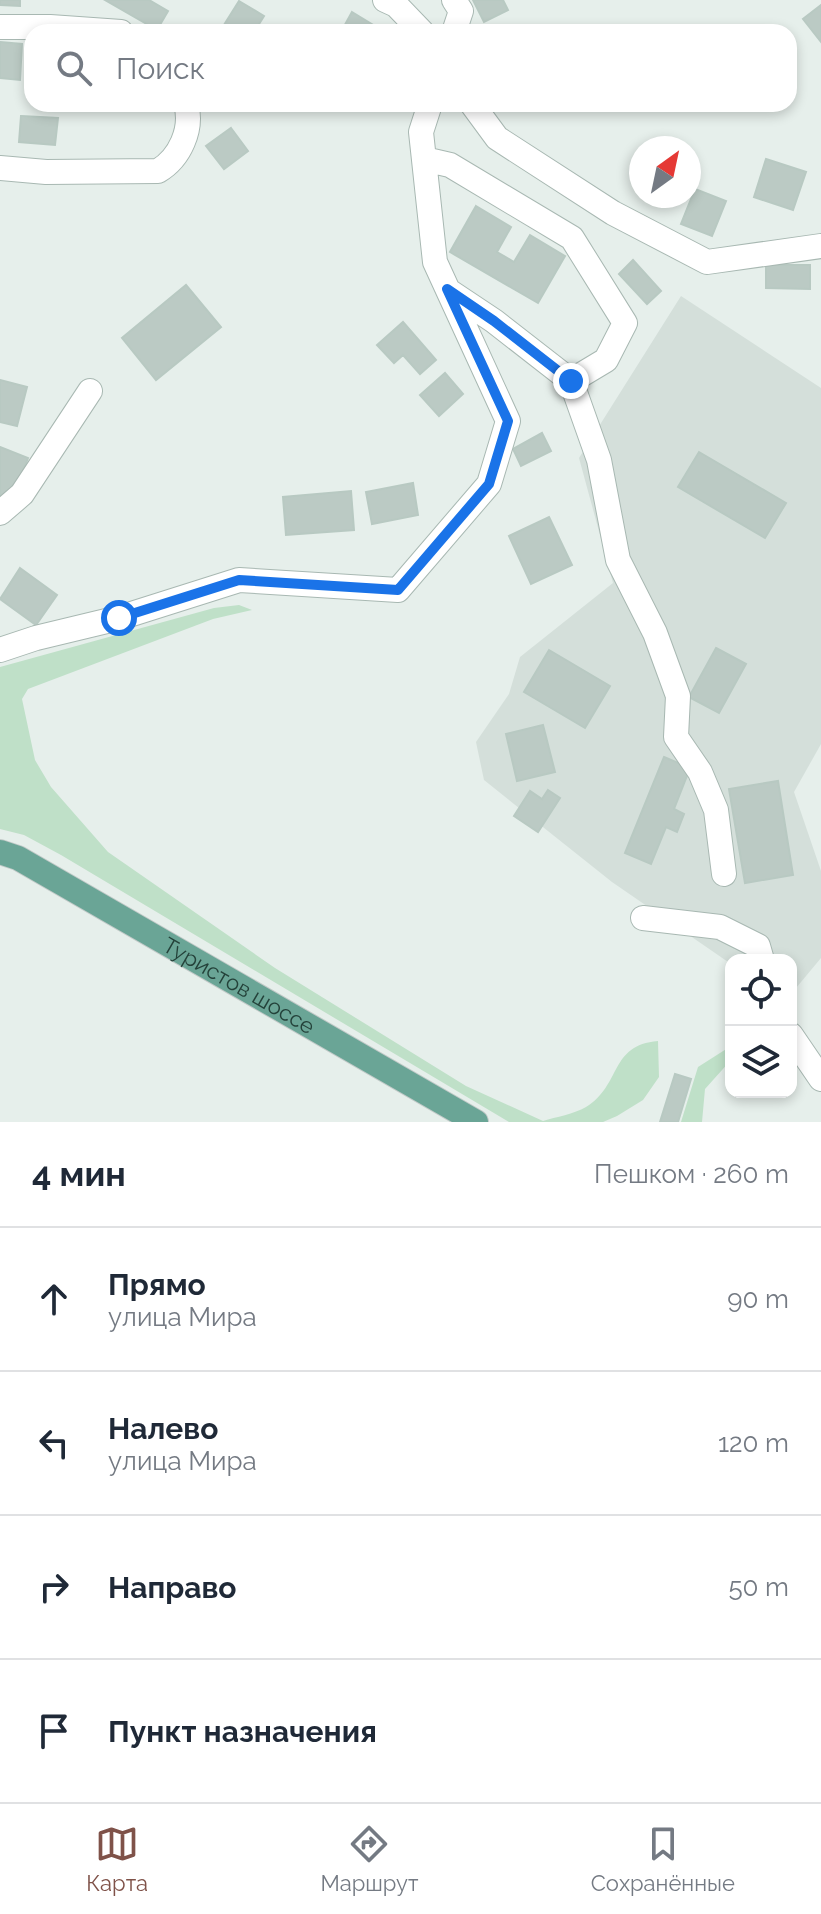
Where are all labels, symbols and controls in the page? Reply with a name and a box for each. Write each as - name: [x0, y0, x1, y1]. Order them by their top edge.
- search box: [24, 24, 797, 112]
- icon: search: [52, 46, 96, 90]
- text: Поиск: [116, 51, 205, 86]
- north arrow: [629, 136, 701, 208]
- route end: [553, 363, 589, 399]
- route start: [101, 600, 137, 636]
- street label: Туристов шоссе: [158, 931, 320, 1039]
- map controls: [725, 954, 797, 1098]
- button: locate: [725, 954, 797, 1026]
- button: layers: [725, 1026, 797, 1098]
- text: 4 мин: [32, 1154, 126, 1194]
- text: Пешком · 260 m: [594, 1159, 789, 1189]
- text: Прямо: [108, 1267, 206, 1302]
- icon: ahead: [32, 1277, 76, 1321]
- text: 90 m: [727, 1284, 789, 1314]
- text: улица Мира: [108, 1302, 257, 1332]
- text: Налево: [108, 1411, 218, 1446]
- icon: left: [32, 1421, 76, 1465]
- text: 120 m: [718, 1428, 789, 1458]
- text: улица Мира: [108, 1446, 257, 1476]
- icon: right: [32, 1565, 76, 1609]
- text: Направо: [108, 1570, 237, 1605]
- text: 50 m: [728, 1572, 789, 1602]
- icon: arrive: [32, 1709, 76, 1753]
- text: Пункт назначения: [108, 1714, 377, 1749]
- tab: Карта: [86, 1822, 148, 1896]
- tab: Маршрут: [320, 1822, 418, 1896]
- tab: Сохранённые: [591, 1822, 735, 1896]

